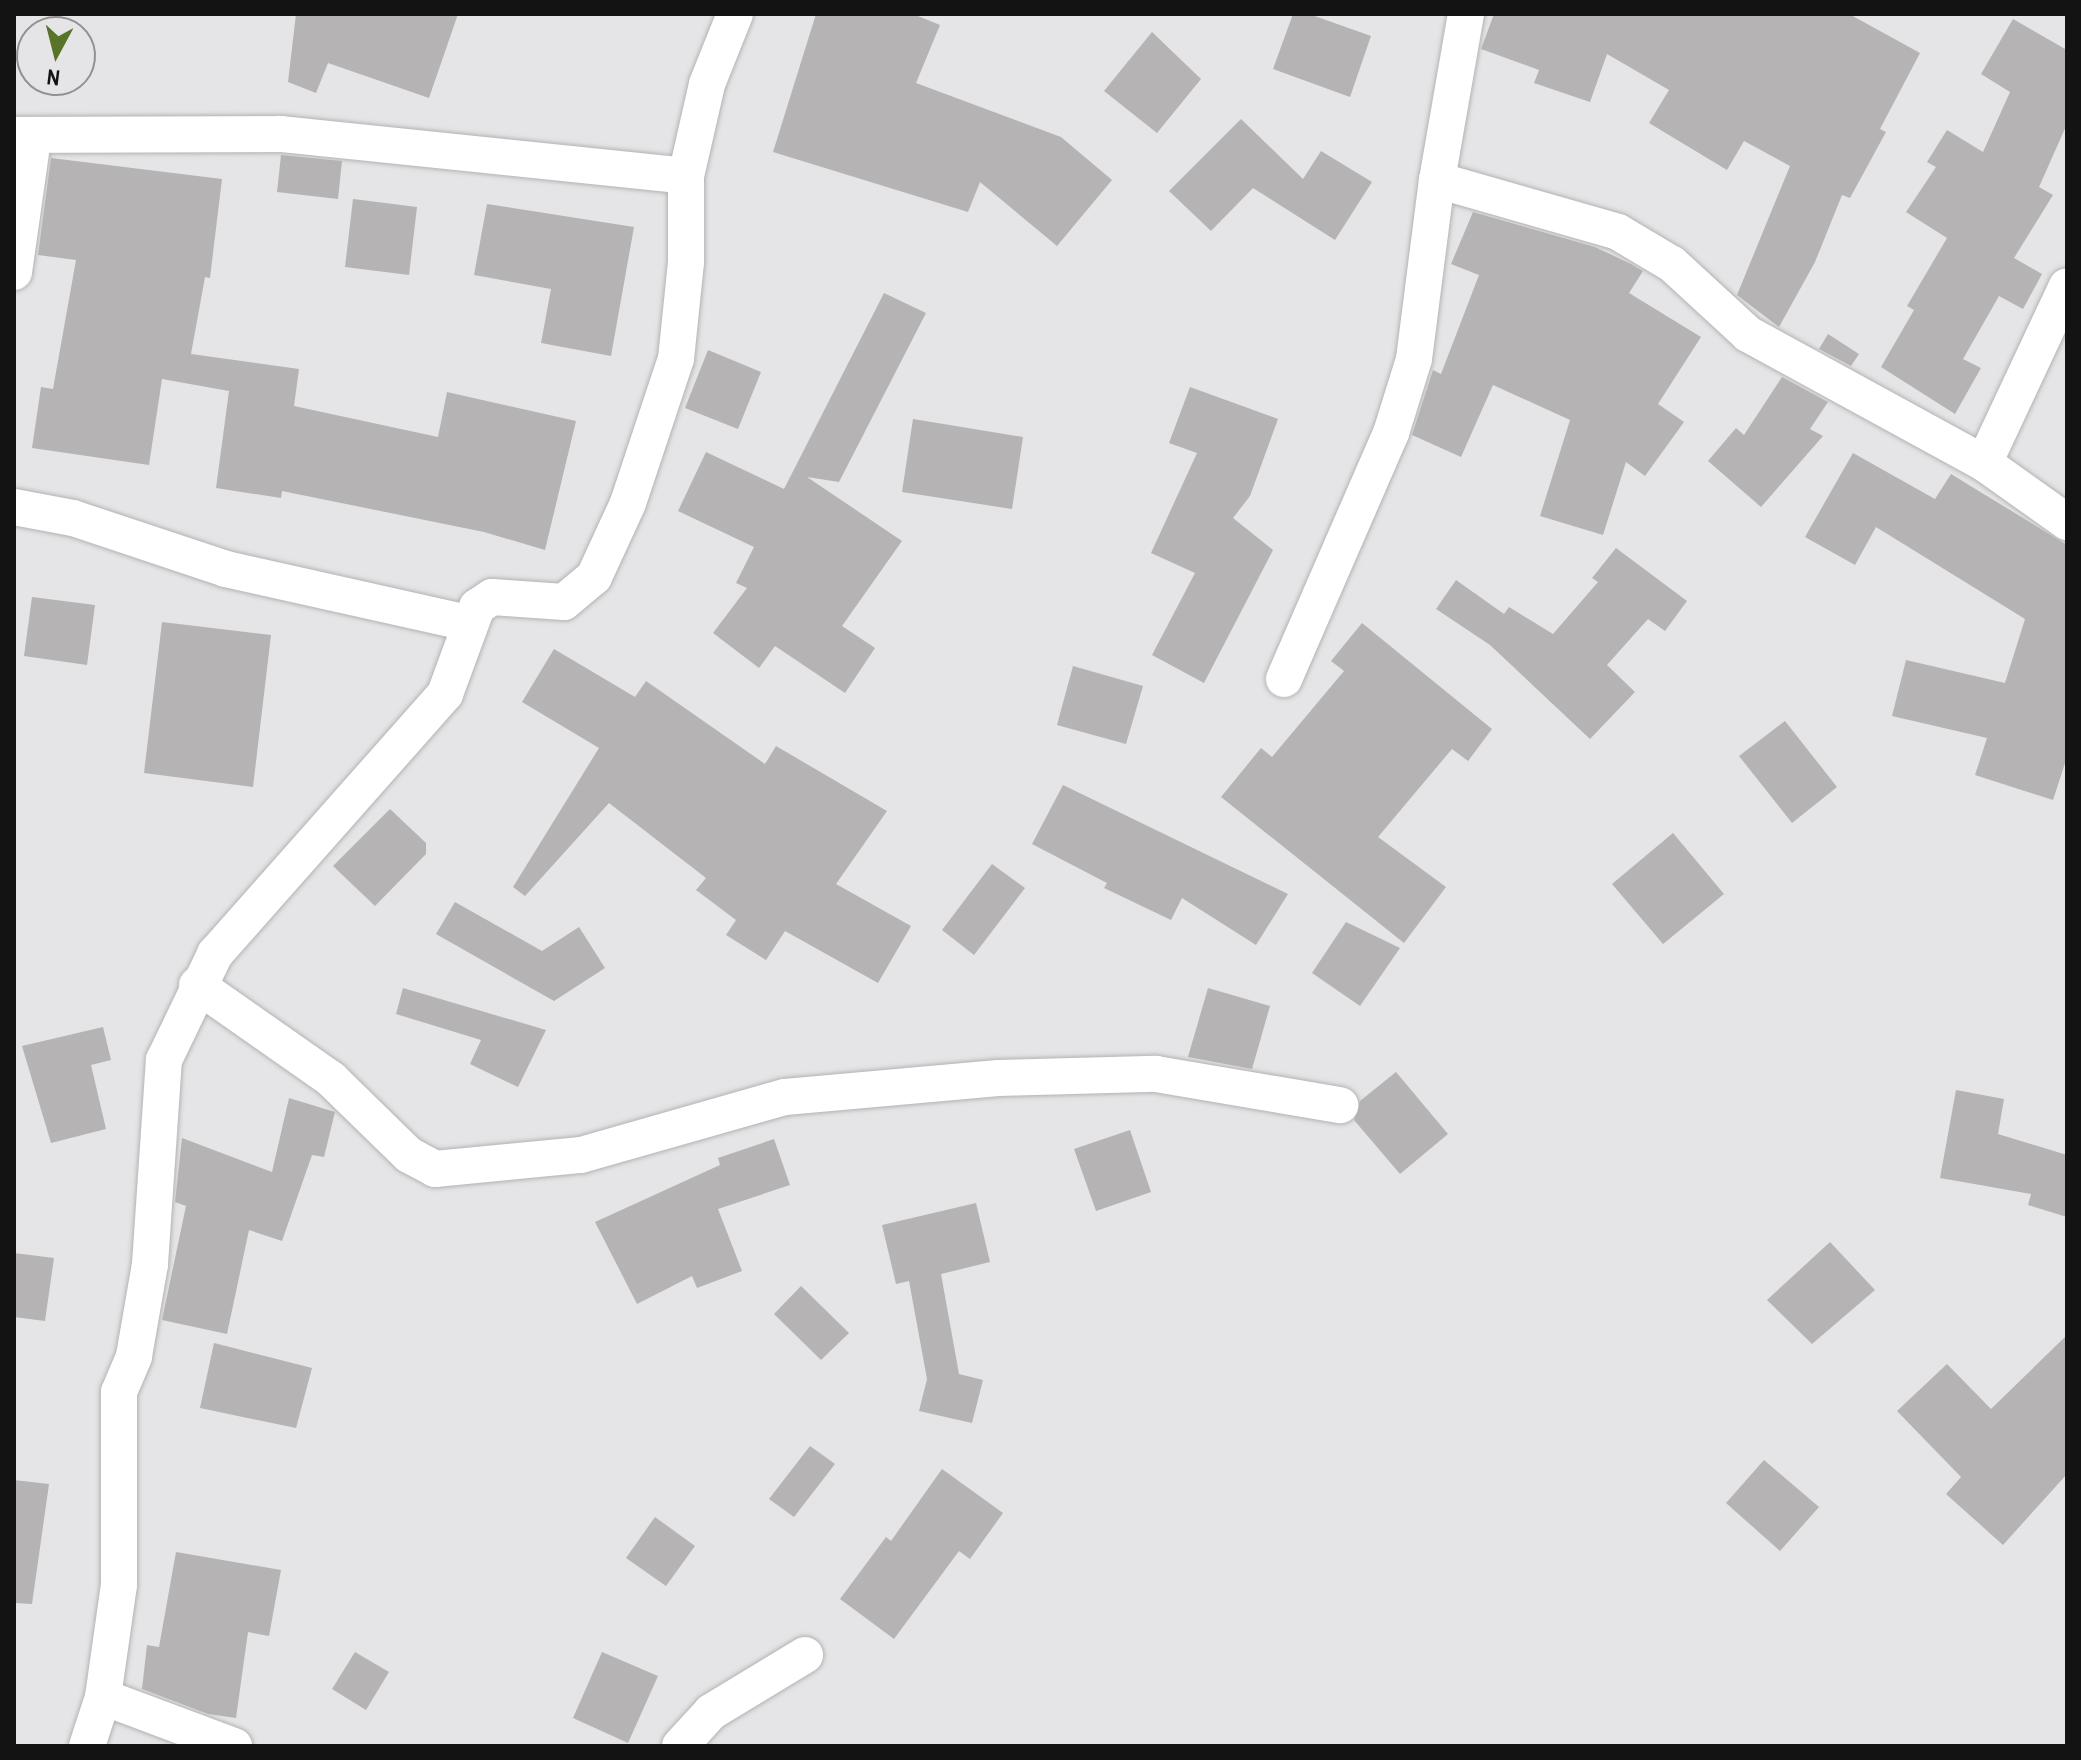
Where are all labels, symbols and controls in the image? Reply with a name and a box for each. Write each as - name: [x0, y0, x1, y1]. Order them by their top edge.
- north arrow: [16, 16, 96, 96]
- text: N: [45, 62, 62, 94]

